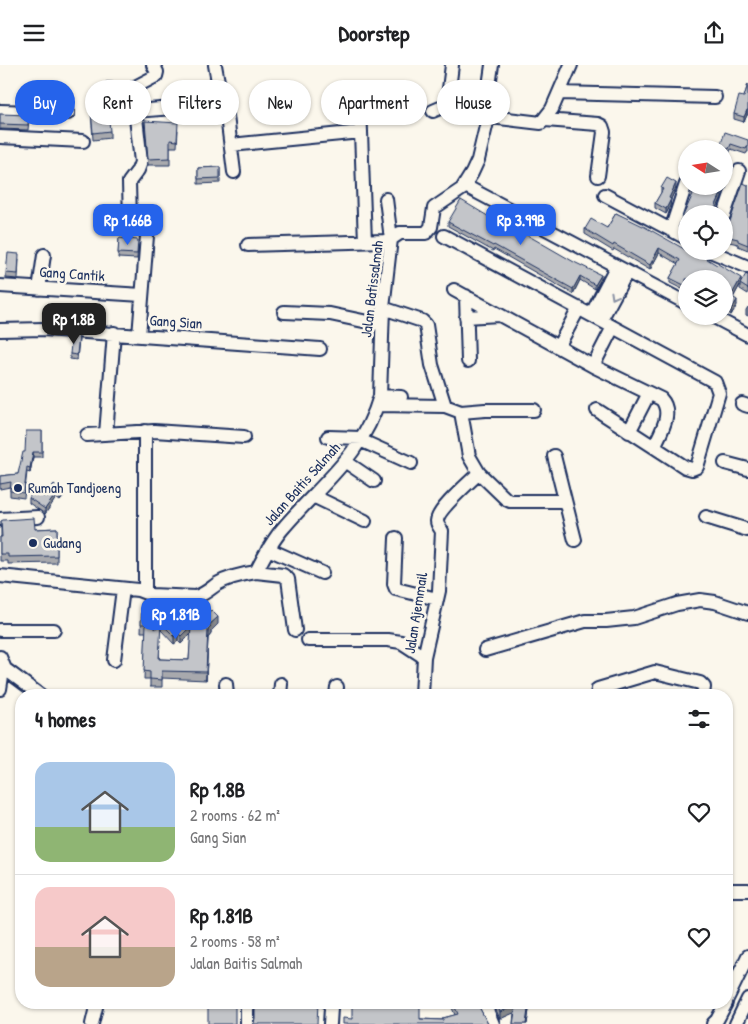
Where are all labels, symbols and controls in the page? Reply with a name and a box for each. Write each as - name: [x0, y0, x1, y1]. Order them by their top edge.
- text: Doorstep: [339, 18, 409, 48]
- icon: menu: [20, 19, 48, 47]
- icon: share: [700, 19, 728, 47]
- chip: Buy: [15, 80, 75, 125]
- chip: Rent: [85, 80, 151, 125]
- chip: Filters: [161, 80, 239, 125]
- chip: New: [249, 80, 311, 125]
- chip: Apartment: [321, 80, 427, 125]
- chip: House: [437, 80, 510, 125]
- north arrow: [678, 140, 732, 195]
- map controls: [678, 140, 733, 325]
- pin: Rp 1.66B: [76, 203, 180, 246]
- pin: Rp 3.99B: [469, 203, 573, 246]
- button: locate: [678, 205, 733, 260]
- text: Rp 1.66B: [104, 209, 152, 231]
- text: Rp 3.99B: [497, 209, 545, 231]
- street label: Jalan Batissalmah: [355, 239, 388, 339]
- street label: Gang Cantik: [39, 261, 105, 286]
- button: layers: [678, 270, 733, 325]
- one-way arrow: [610, 291, 620, 300]
- pin: Rp 1.8B: [28, 303, 120, 345]
- text: Rp 1.8B: [53, 308, 95, 330]
- street label: Gang Sian: [149, 309, 203, 334]
- street label: Jalan Baitis Salmah: [259, 438, 345, 530]
- place label: Rumah Tandjoeng: [28, 477, 121, 498]
- marker: Rumah Tandjoeng: [12, 482, 24, 494]
- place label: Gudang: [43, 532, 82, 553]
- marker: Gudang: [27, 537, 39, 549]
- street label: Jalan Ajemmail: [399, 571, 432, 655]
- pin: Rp 1.81B: [124, 597, 228, 640]
- text: Rp 1.81B: [152, 603, 200, 625]
- text: 4 homes: [35, 705, 96, 734]
- icon: filters: [685, 705, 713, 733]
- text: Rp 1.8B: [190, 775, 245, 804]
- icon: home: [75, 782, 135, 842]
- icon: heart: [685, 798, 713, 826]
- text: 2 rooms · 62 m²: [190, 804, 280, 826]
- text: Gang Sian: [190, 826, 246, 848]
- text: Rp 1.81B: [190, 901, 253, 930]
- icon: home: [75, 907, 135, 967]
- icon: heart: [685, 923, 713, 951]
- text: 2 rooms · 58 m²: [190, 930, 280, 952]
- text: Jalan Baitis Salmah: [190, 952, 302, 974]

